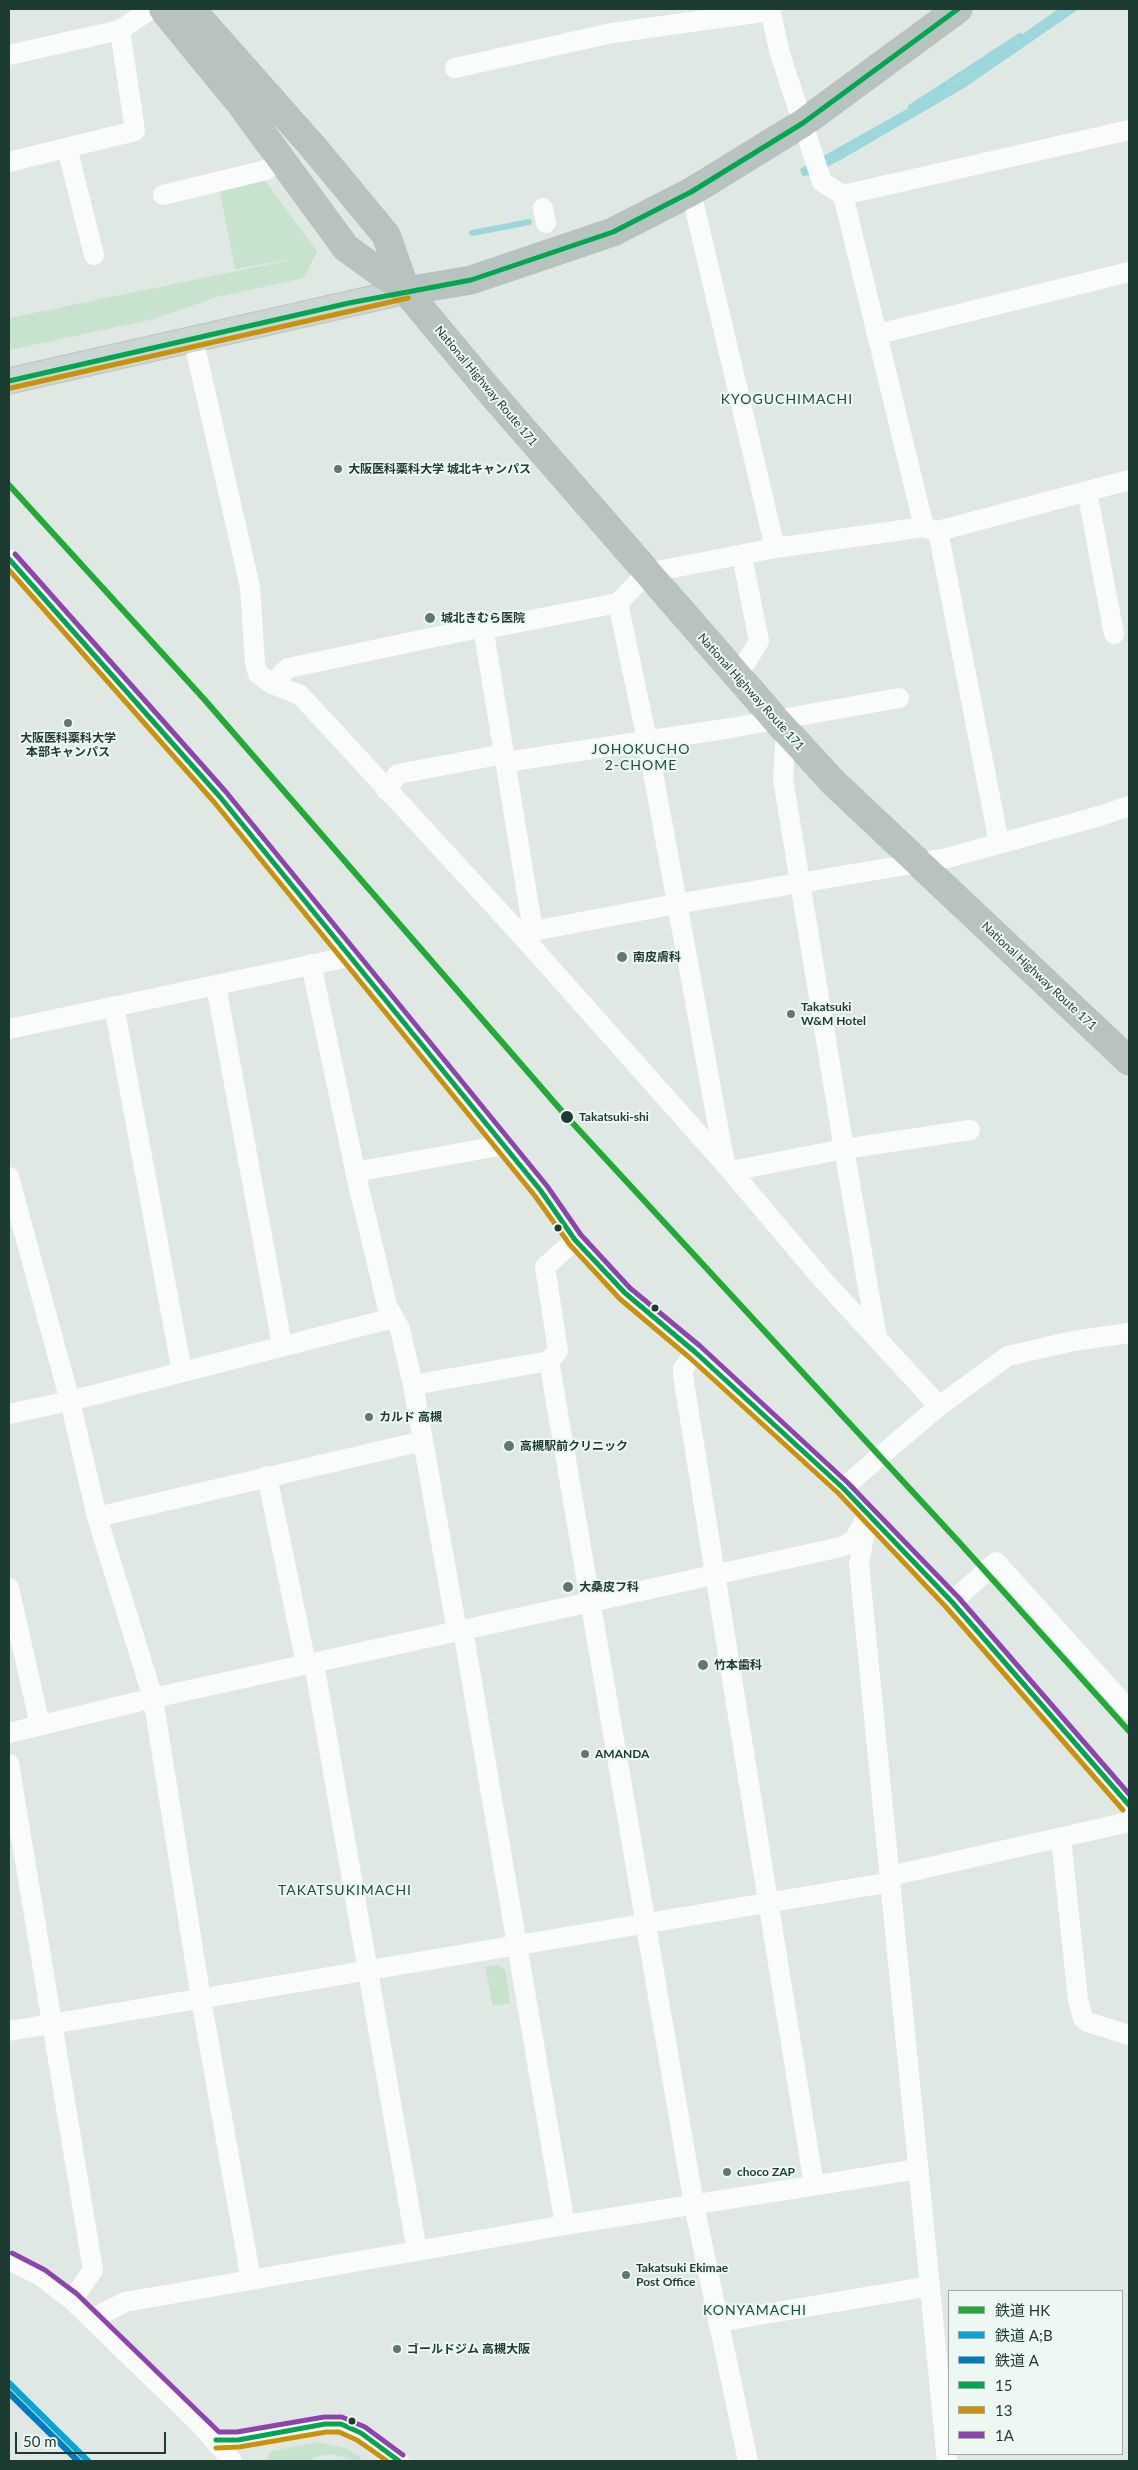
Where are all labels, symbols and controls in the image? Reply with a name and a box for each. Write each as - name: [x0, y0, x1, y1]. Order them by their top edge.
- street label: National Highway Route 171: [432, 323, 540, 449]
- district label: KYOGUCHIMACHI: [719, 391, 855, 407]
- place label: 大阪医科薬科大学 城北キャンパス: [348, 462, 531, 476]
- marker: 大阪医科薬科大学 城北キャンパス: [332, 463, 344, 475]
- marker: 城北きむら医院: [423, 611, 437, 625]
- place label: 城北きむら医院: [441, 611, 525, 625]
- street label: National Highway Route 171: [695, 631, 807, 753]
- marker: 大阪医科薬科大学 本部キャンパス: [62, 717, 74, 729]
- place label: 大阪医科薬科大学 本部キャンパス: [20, 731, 116, 759]
- district label: JOHOKUCHO 2-CHOME: [590, 741, 692, 774]
- street label: National Highway Route 171: [978, 919, 1100, 1033]
- marker: 南皮膚科: [615, 950, 629, 964]
- place label: 南皮膚科: [633, 950, 681, 964]
- place label: Takatsuki W&M Hotel: [801, 1000, 866, 1028]
- marker: Takatsuki W&M Hotel: [785, 1008, 797, 1020]
- marker: Takatsuki-shi: [559, 1109, 575, 1125]
- place label: Takatsuki-shi: [579, 1110, 649, 1124]
- unlabelled marker: [553, 1223, 563, 1233]
- unlabelled marker: [650, 1303, 660, 1313]
- place label: カルド 高槻: [379, 1410, 442, 1424]
- marker: カルド 高槻: [363, 1411, 375, 1423]
- marker: 高槻駅前クリニック: [502, 1439, 516, 1453]
- place label: 高槻駅前クリニック: [520, 1439, 628, 1453]
- marker: 大桑皮フ科: [561, 1580, 575, 1594]
- place label: 大桑皮フ科: [579, 1580, 639, 1594]
- marker: 竹本歯科: [696, 1658, 710, 1672]
- place label: 竹本歯科: [714, 1658, 762, 1672]
- place label: AMANDA: [595, 1747, 649, 1761]
- marker: AMANDA: [579, 1748, 591, 1760]
- district label: TAKATSUKIMACHI: [276, 1882, 414, 1898]
- place label: choco ZAP: [737, 2165, 795, 2179]
- marker: choco ZAP: [721, 2166, 733, 2178]
- place label: Takatsuki Ekimae Post Office: [636, 2261, 728, 2289]
- marker: Takatsuki Ekimae Post Office: [620, 2269, 632, 2281]
- legend: [948, 2290, 1123, 2455]
- text: 鉄道 HK: [995, 2301, 1050, 2319]
- district label: KONYAMACHI: [702, 2302, 808, 2318]
- text: 鉄道 A;B: [995, 2326, 1053, 2344]
- place label: ゴールドジム 高槻大阪: [407, 2342, 530, 2356]
- marker: ゴールドジム 高槻大阪: [391, 2343, 403, 2355]
- text: 鉄道 A: [995, 2351, 1039, 2369]
- text: 15: [995, 2376, 1012, 2394]
- text: 13: [995, 2401, 1012, 2419]
- unlabelled marker: [347, 2416, 357, 2426]
- scale bar: [18, 2422, 169, 2454]
- text: 1A: [995, 2426, 1014, 2444]
- text: 50 m: [23, 2432, 57, 2450]

